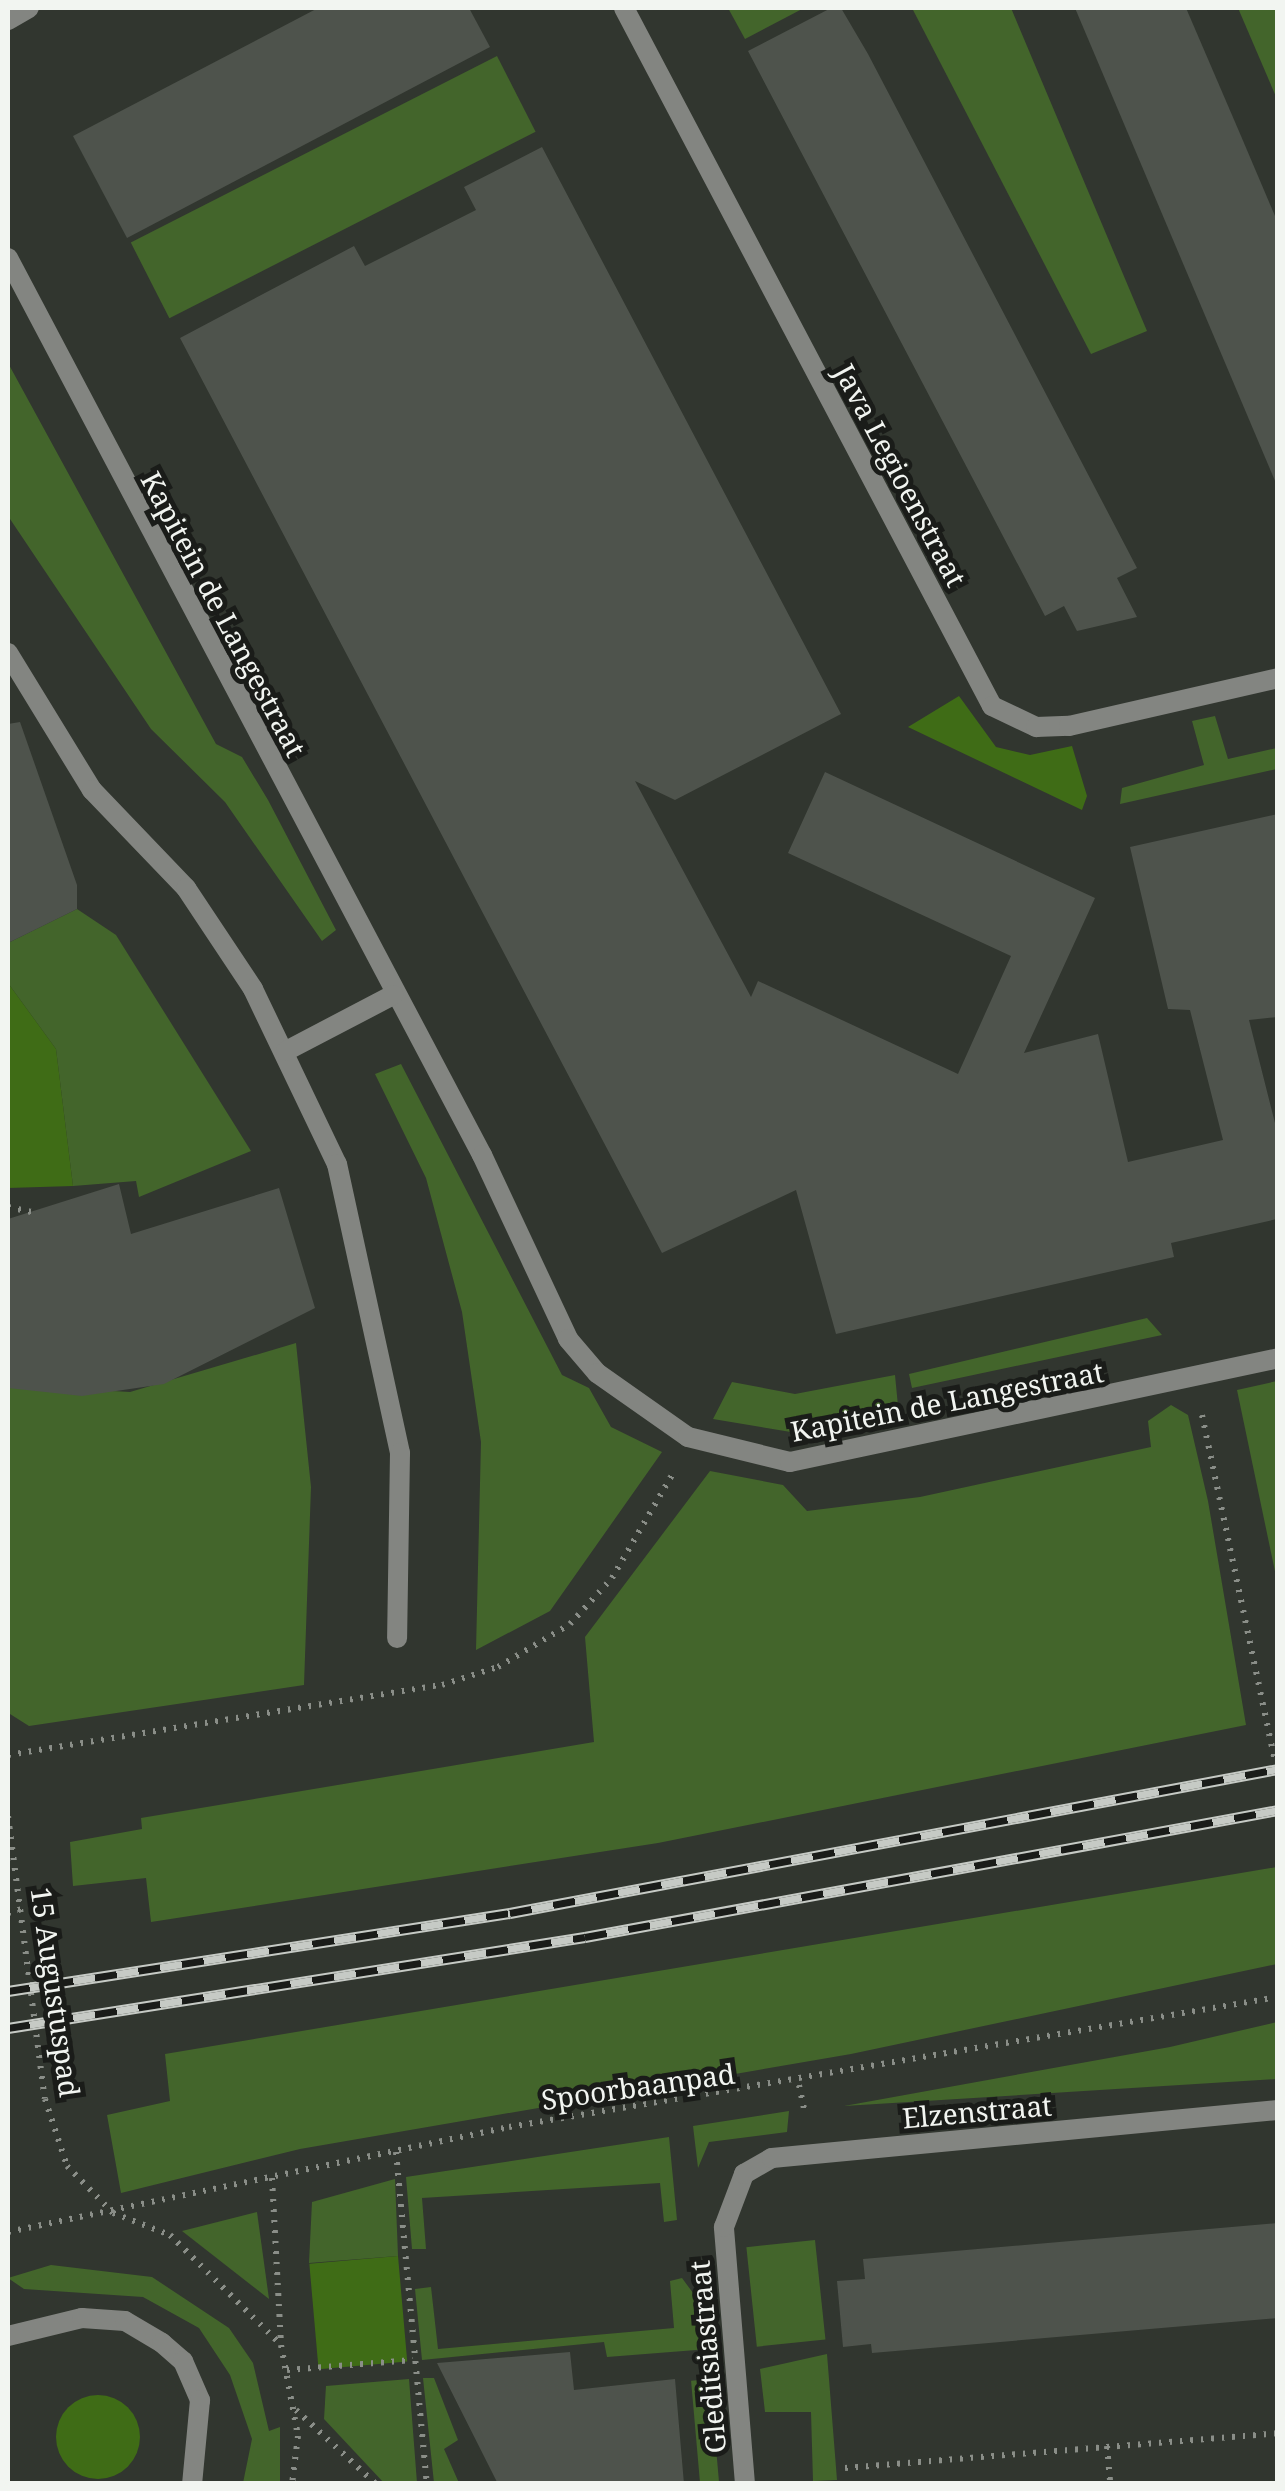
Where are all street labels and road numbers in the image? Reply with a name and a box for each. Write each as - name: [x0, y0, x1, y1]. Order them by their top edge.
- street label: Java Legioenstraat: [828, 358, 974, 592]
- street label: Kapitein de Langestraat: [135, 466, 313, 762]
- street label: Kapitein de Langestraat: [788, 1354, 1106, 1448]
- street label: 15 Augustuspad: [25, 1885, 87, 2099]
- street label: Spoorbaanpad: [539, 2056, 737, 2116]
- street label: Elzenstraat: [901, 2088, 1053, 2134]
- street label: Gleditsiastraat: [682, 2259, 732, 2455]

